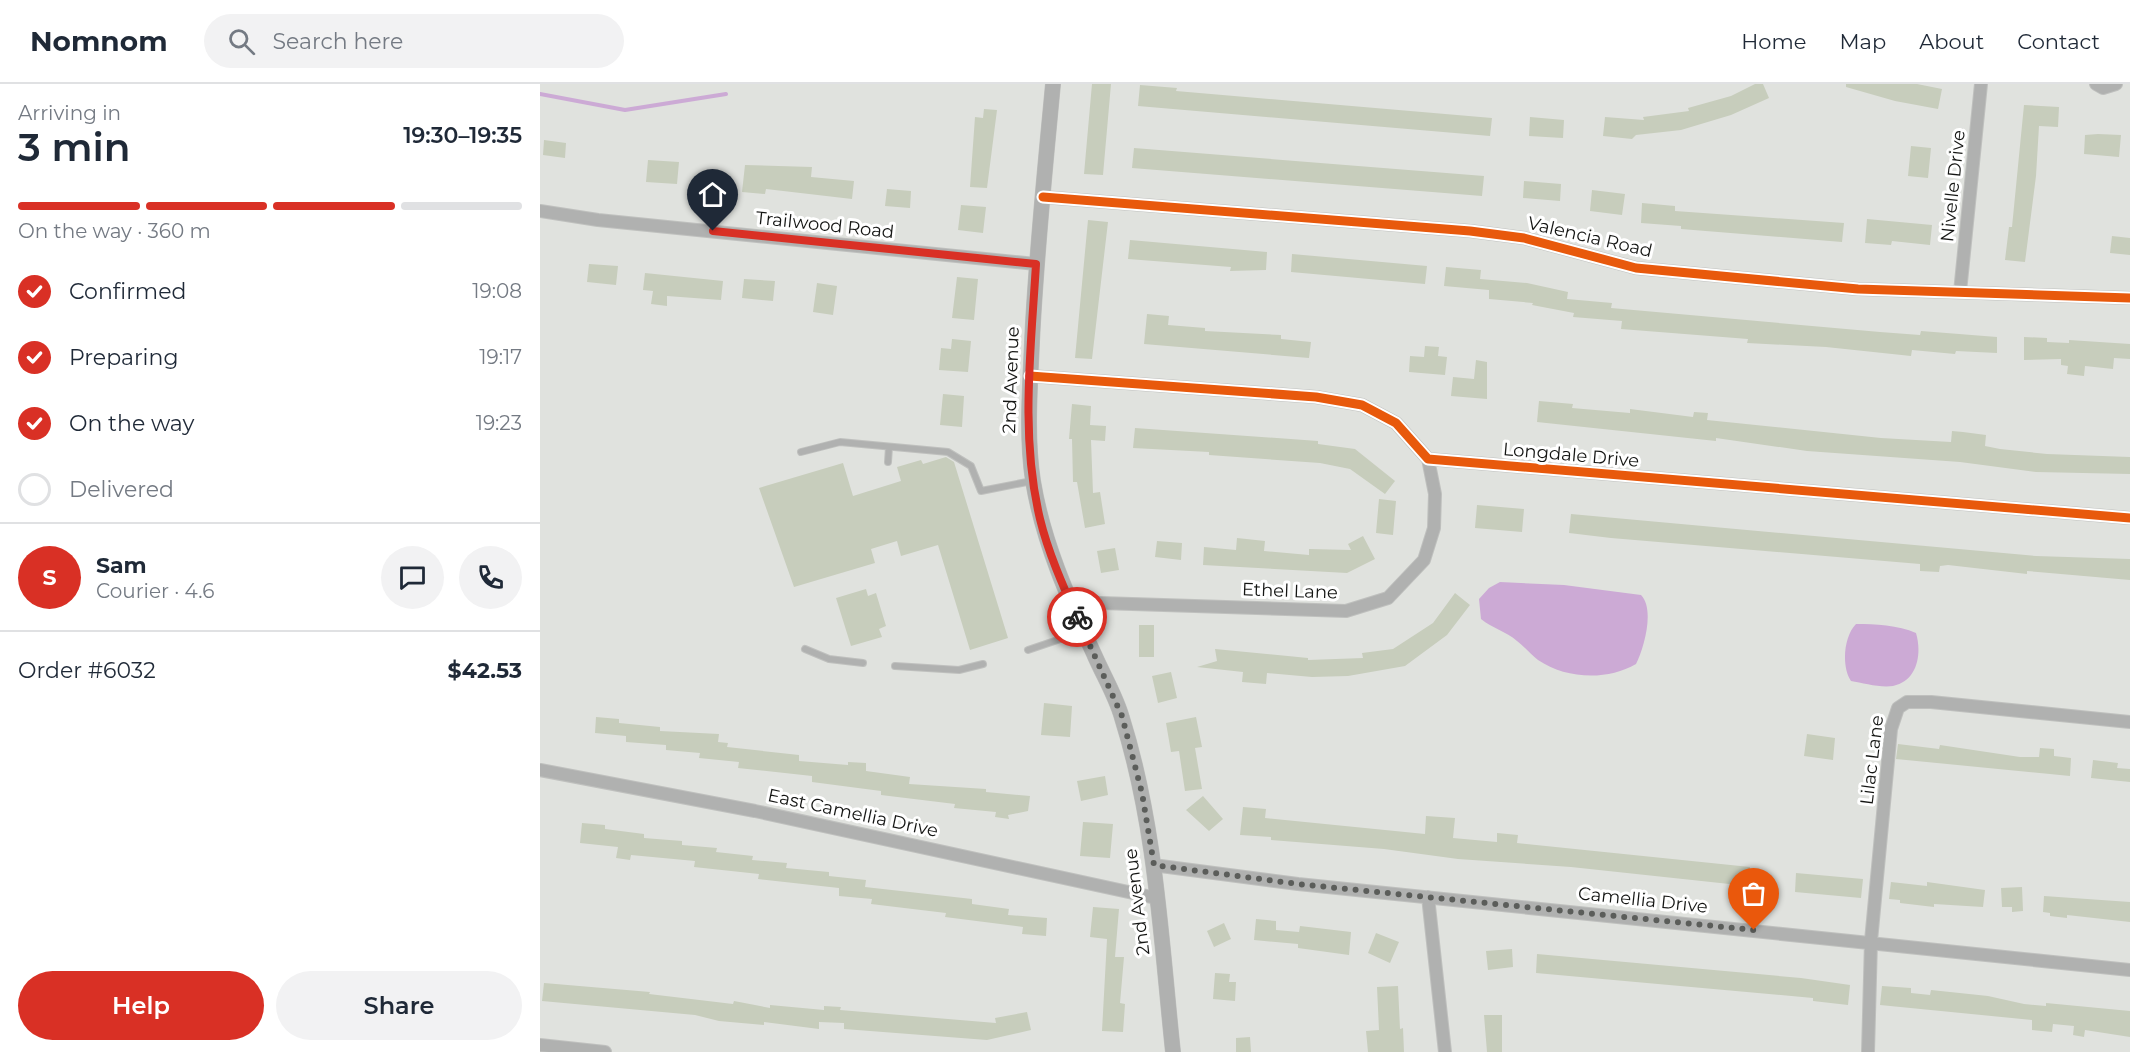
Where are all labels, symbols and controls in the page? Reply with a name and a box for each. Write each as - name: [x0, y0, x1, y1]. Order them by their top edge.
- search box: [204, 14, 624, 68]
- text: Nomnom: [30, 24, 168, 58]
- icon: search: [225, 25, 258, 58]
- text: Search here: [273, 28, 403, 55]
- text: Home: [1741, 29, 1806, 54]
- text: Map: [1839, 29, 1886, 54]
- text: About: [1919, 29, 1984, 54]
- text: Contact: [2017, 29, 2100, 54]
- text: Arriving in: [18, 101, 121, 125]
- text: 19:30–19:35: [403, 122, 522, 149]
- text: 3 min: [18, 123, 131, 171]
- street label: Nivelle Drive: [1936, 129, 1970, 243]
- pin: [687, 169, 738, 231]
- icon: home: [696, 178, 729, 211]
- street label: Trailwood Road: [755, 207, 895, 243]
- street label: Valencia Road: [1526, 212, 1654, 262]
- text: On the way · 360 m: [18, 219, 211, 243]
- icon: check: [18, 275, 51, 308]
- text: Confirmed: [69, 278, 186, 305]
- text: 19:08: [472, 279, 522, 303]
- street label: 2nd Avenue: [998, 326, 1024, 434]
- icon: check: [18, 341, 51, 374]
- text: Preparing: [69, 344, 178, 371]
- text: 19:17: [479, 345, 522, 369]
- icon: check: [18, 407, 51, 440]
- text: On the way: [69, 410, 194, 437]
- text: 19:23: [476, 411, 522, 435]
- street label: Longdale Drive: [1502, 438, 1640, 472]
- text: Delivered: [69, 476, 174, 503]
- button: chat: [381, 546, 444, 609]
- button: phone: [459, 546, 522, 609]
- text: Sam: [96, 552, 147, 579]
- text: S: [42, 564, 57, 591]
- street label: Ethel Lane: [1242, 578, 1338, 604]
- text: Courier · 4.6: [96, 579, 214, 603]
- courier: [1047, 587, 1107, 647]
- icon: bike: [1061, 601, 1094, 634]
- text: Order #6032: [18, 657, 156, 684]
- text: $42.53: [448, 657, 522, 684]
- street label: Lilac Lane: [1856, 714, 1888, 806]
- street label: East Camellia Drive: [766, 784, 940, 842]
- street label: 2nd Avenue: [1120, 847, 1154, 957]
- pin: [1728, 868, 1779, 930]
- icon: bag: [1737, 877, 1770, 910]
- street label: Camellia Drive: [1577, 882, 1709, 918]
- button: Help: [18, 971, 264, 1040]
- button: Share: [276, 971, 522, 1040]

